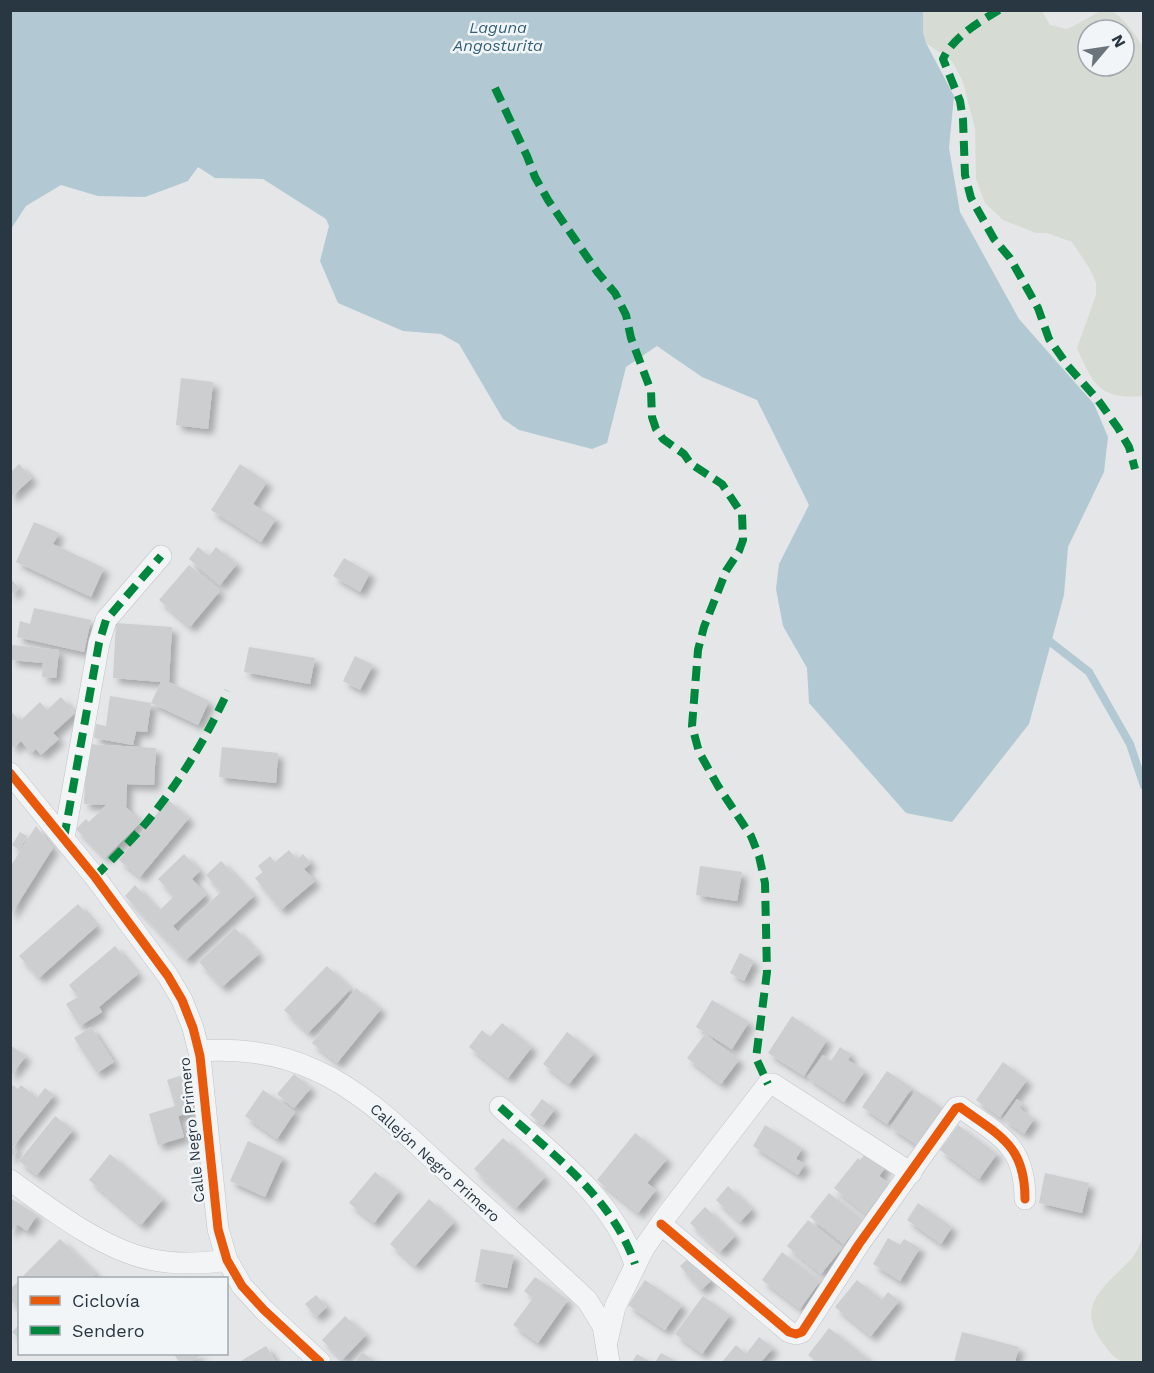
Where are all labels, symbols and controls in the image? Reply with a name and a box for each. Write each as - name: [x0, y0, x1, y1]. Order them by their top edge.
- water label: Laguna Angosturita: [452, 18, 543, 55]
- north arrow: [1076, 18, 1136, 78]
- text: N: [1107, 31, 1130, 51]
- street label: Calle Negro Primero: [175, 1056, 209, 1204]
- street label: Callejón Negro Primero: [366, 1100, 504, 1226]
- legend: [18, 1277, 228, 1355]
- text: Ciclovía: [72, 1290, 140, 1311]
- text: Sendero: [72, 1320, 145, 1341]

